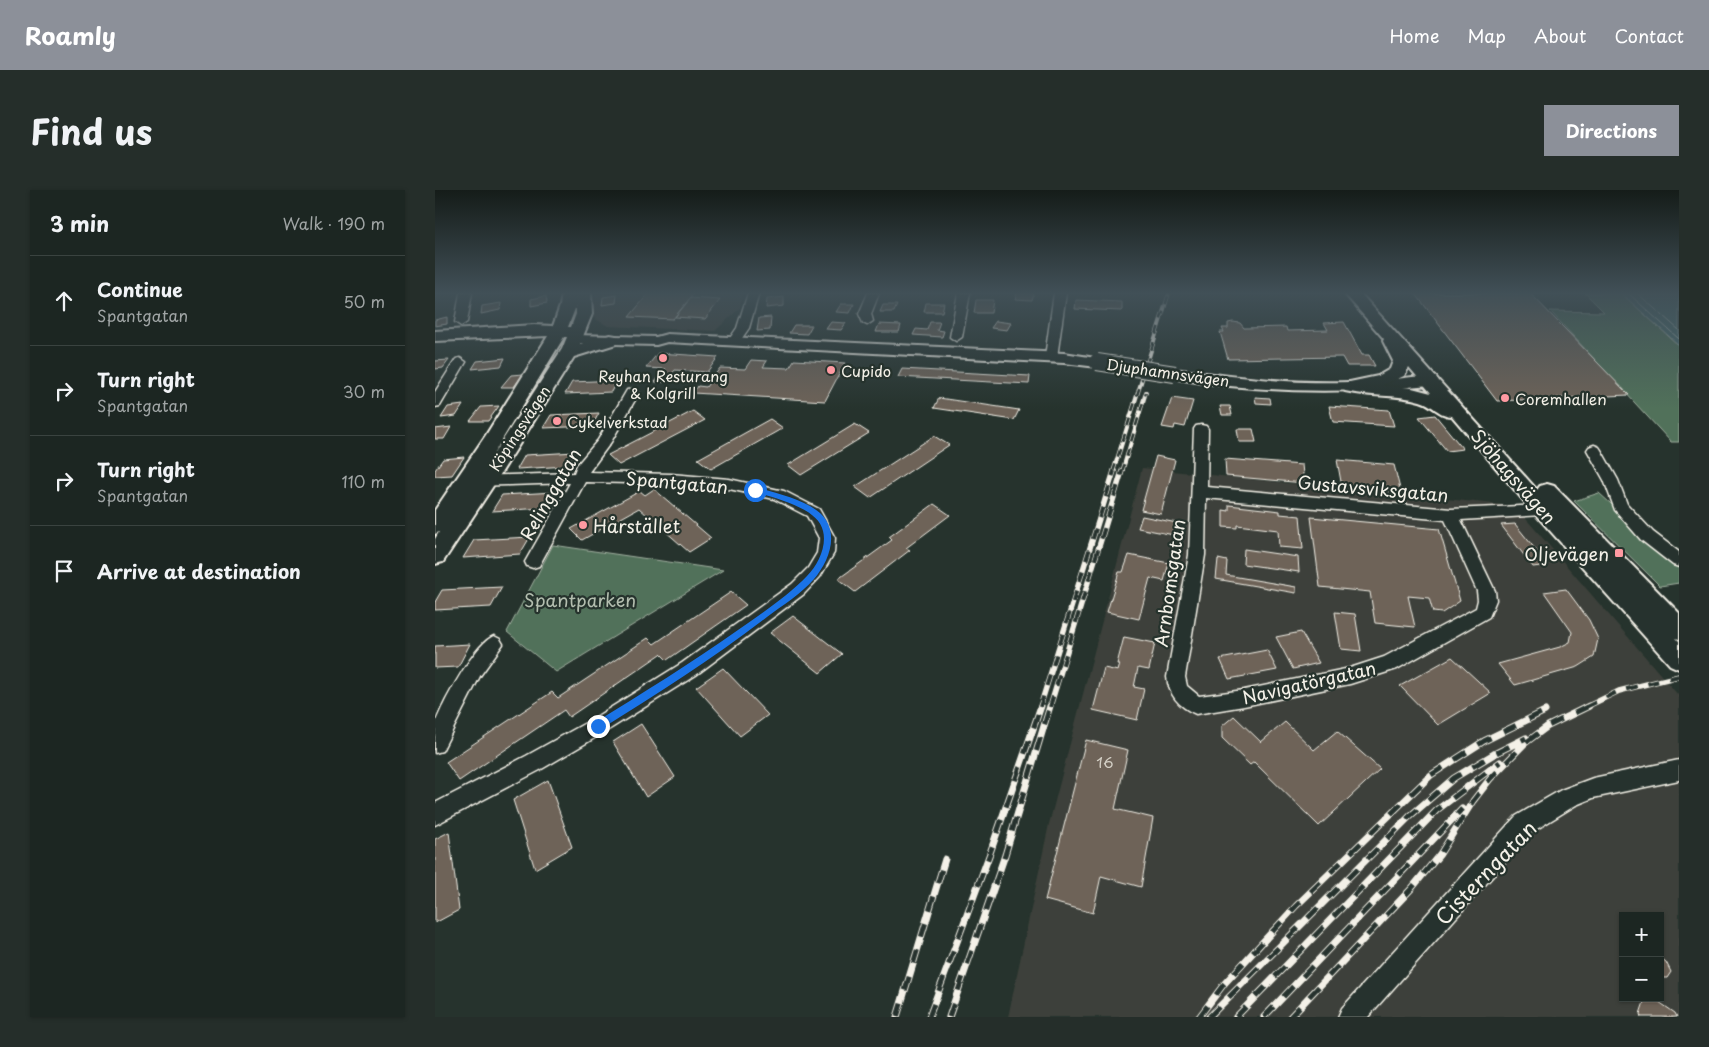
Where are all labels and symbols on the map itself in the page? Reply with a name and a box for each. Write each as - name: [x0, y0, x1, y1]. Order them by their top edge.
- marker: Reyhan Resturang & Kolgrill: [657, 352, 669, 364]
- street label: Djuphamnsvägen: [1105, 352, 1231, 392]
- place label: Cupido: [841, 359, 891, 382]
- place label: Reyhan Resturang & Kolgrill: [598, 364, 728, 404]
- marker: Cupido: [825, 364, 837, 376]
- street label: Köpingsvägen: [483, 381, 555, 475]
- place label: Coremhallen: [1515, 387, 1607, 410]
- marker: Coremhallen: [1499, 392, 1511, 404]
- place label: Cykelverkstad: [567, 410, 668, 433]
- marker: Cykelverkstad: [551, 415, 563, 427]
- street label: Sjöhagsvägen: [1465, 422, 1563, 530]
- street label: Relinggatan: [513, 443, 587, 545]
- street label: Spantgatan: [625, 464, 729, 500]
- street label: Gustavsviksgatan: [1296, 468, 1450, 508]
- route start: [744, 479, 767, 502]
- place label: Hårstället: [593, 512, 680, 539]
- street label: Arnbomsgatan: [1147, 517, 1191, 649]
- marker: Hårstället: [577, 519, 589, 531]
- place label: Oljevägen: [1524, 540, 1609, 567]
- marker: Oljevägen: [1613, 547, 1625, 559]
- park label: Spantparken: [524, 586, 636, 613]
- street label: Navigatörgatan: [1240, 654, 1378, 710]
- route end: [587, 715, 610, 738]
- house number: 16: [1096, 750, 1114, 773]
- street label: Cisterngatan: [1427, 812, 1543, 932]

